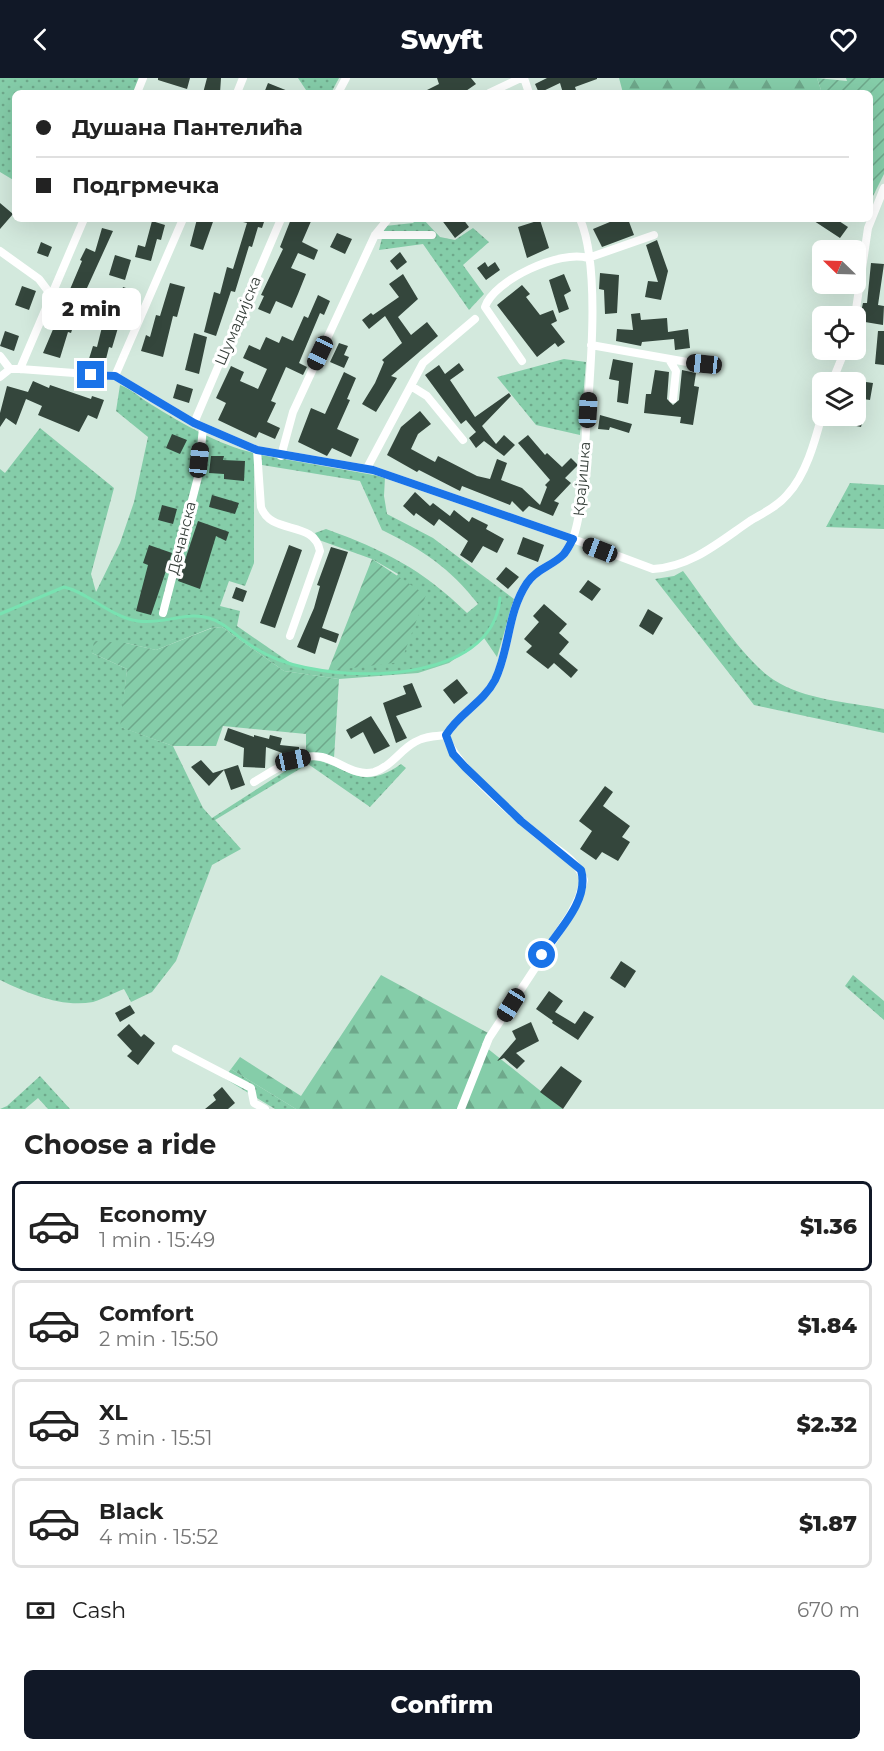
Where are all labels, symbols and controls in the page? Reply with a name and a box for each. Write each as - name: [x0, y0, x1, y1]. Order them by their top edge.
- icon: back: [24, 23, 57, 56]
- text: Swyft: [401, 23, 483, 56]
- icon: heart: [827, 23, 860, 56]
- text: Душана Пантелића: [72, 114, 303, 141]
- text: Подгрмечка: [72, 172, 219, 199]
- north arrow: [812, 240, 866, 294]
- map controls: [812, 240, 866, 426]
- street label: Шумадијска: [210, 273, 265, 368]
- callout: 2 min: [42, 288, 140, 330]
- text: 2 min: [62, 297, 121, 321]
- button: locate: [812, 306, 866, 360]
- car: [304, 333, 336, 373]
- car: [685, 353, 723, 375]
- route end: [77, 361, 104, 388]
- button: layers: [812, 372, 866, 426]
- car: [578, 392, 598, 428]
- car: [188, 441, 210, 479]
- street label: Крајишка: [569, 441, 594, 517]
- street label: Дечанска: [163, 499, 200, 576]
- car: [580, 535, 620, 565]
- car: [274, 747, 312, 773]
- route start: [528, 941, 555, 968]
- car: [494, 985, 528, 1025]
- text: Choose a ride: [24, 1128, 216, 1161]
- icon: car: [27, 1199, 81, 1253]
- text: Economy: [99, 1201, 207, 1228]
- text: $1.36: [800, 1213, 857, 1240]
- text: 1 min · 15:49: [99, 1228, 215, 1252]
- icon: car: [27, 1298, 81, 1352]
- text: Comfort: [99, 1300, 194, 1327]
- text: $1.84: [798, 1312, 857, 1339]
- text: 2 min · 15:50: [99, 1327, 219, 1351]
- icon: car: [27, 1397, 81, 1451]
- text: XL: [99, 1399, 128, 1426]
- text: $2.32: [797, 1411, 857, 1438]
- text: 3 min · 15:51: [99, 1426, 212, 1450]
- icon: car: [27, 1496, 81, 1550]
- text: Black: [99, 1498, 163, 1525]
- text: $1.87: [799, 1510, 857, 1537]
- text: 4 min · 15:52: [99, 1525, 218, 1549]
- icon: cash: [24, 1594, 57, 1627]
- text: Cash: [72, 1597, 126, 1624]
- text: 670 m: [797, 1598, 860, 1622]
- button: Confirm: [24, 1670, 860, 1739]

